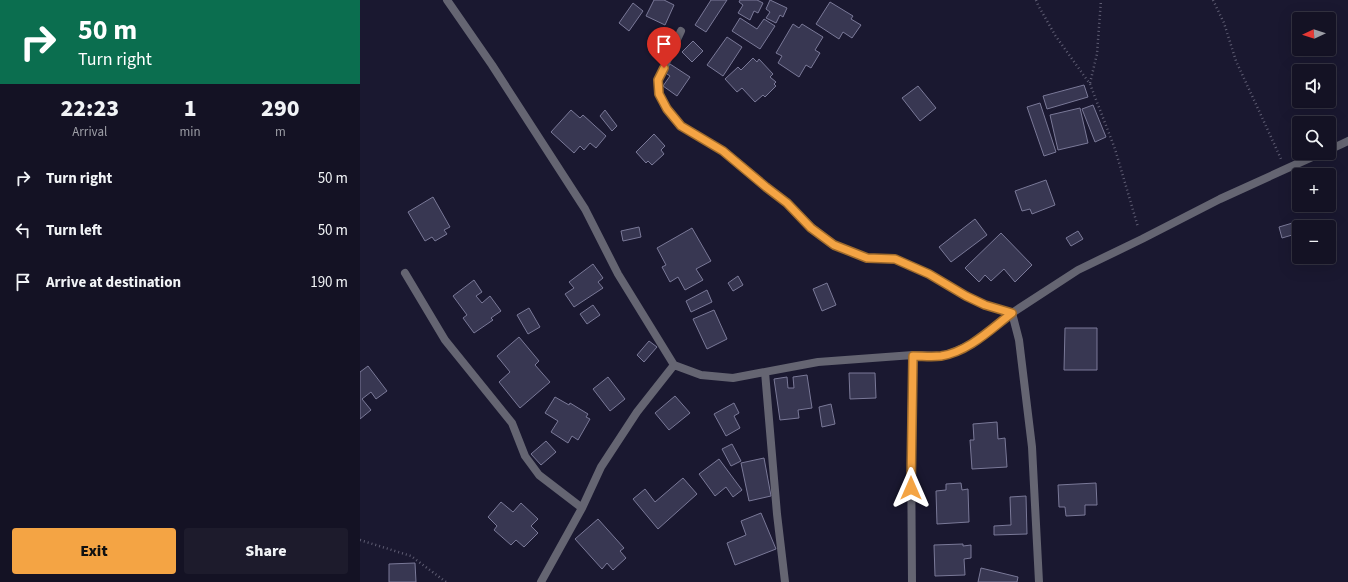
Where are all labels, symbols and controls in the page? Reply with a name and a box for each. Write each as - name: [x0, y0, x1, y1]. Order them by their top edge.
- text: 50 m: [78, 10, 137, 50]
- north arrow: [1292, 12, 1336, 56]
- map controls: [1292, 12, 1336, 264]
- icon: right: [12, 16, 64, 68]
- pin: [647, 27, 681, 68]
- icon: arrive: [653, 33, 675, 55]
- text: Turn right: [78, 47, 152, 72]
- button: sound: [1292, 64, 1336, 108]
- text: 22:23: [60, 91, 119, 126]
- text: 1: [184, 91, 197, 126]
- text: 290: [261, 91, 300, 126]
- button: search: [1292, 116, 1336, 160]
- text: Arrival: [72, 123, 107, 141]
- text: min: [180, 123, 201, 141]
- text: m: [275, 123, 286, 141]
- icon: right: [12, 167, 34, 189]
- text: Turn right: [46, 168, 112, 189]
- text: 50 m: [318, 168, 348, 189]
- button: +: [1292, 168, 1336, 212]
- icon: left: [12, 219, 34, 241]
- text: Turn left: [46, 220, 102, 241]
- text: 50 m: [318, 220, 348, 241]
- button: −: [1292, 220, 1336, 264]
- icon: arrive: [12, 271, 34, 293]
- text: Arrive at destination: [46, 272, 181, 293]
- text: 190 m: [310, 272, 348, 293]
- position arrow: [890, 467, 932, 509]
- button: Exit: [12, 528, 176, 574]
- button: Share: [184, 528, 348, 574]

